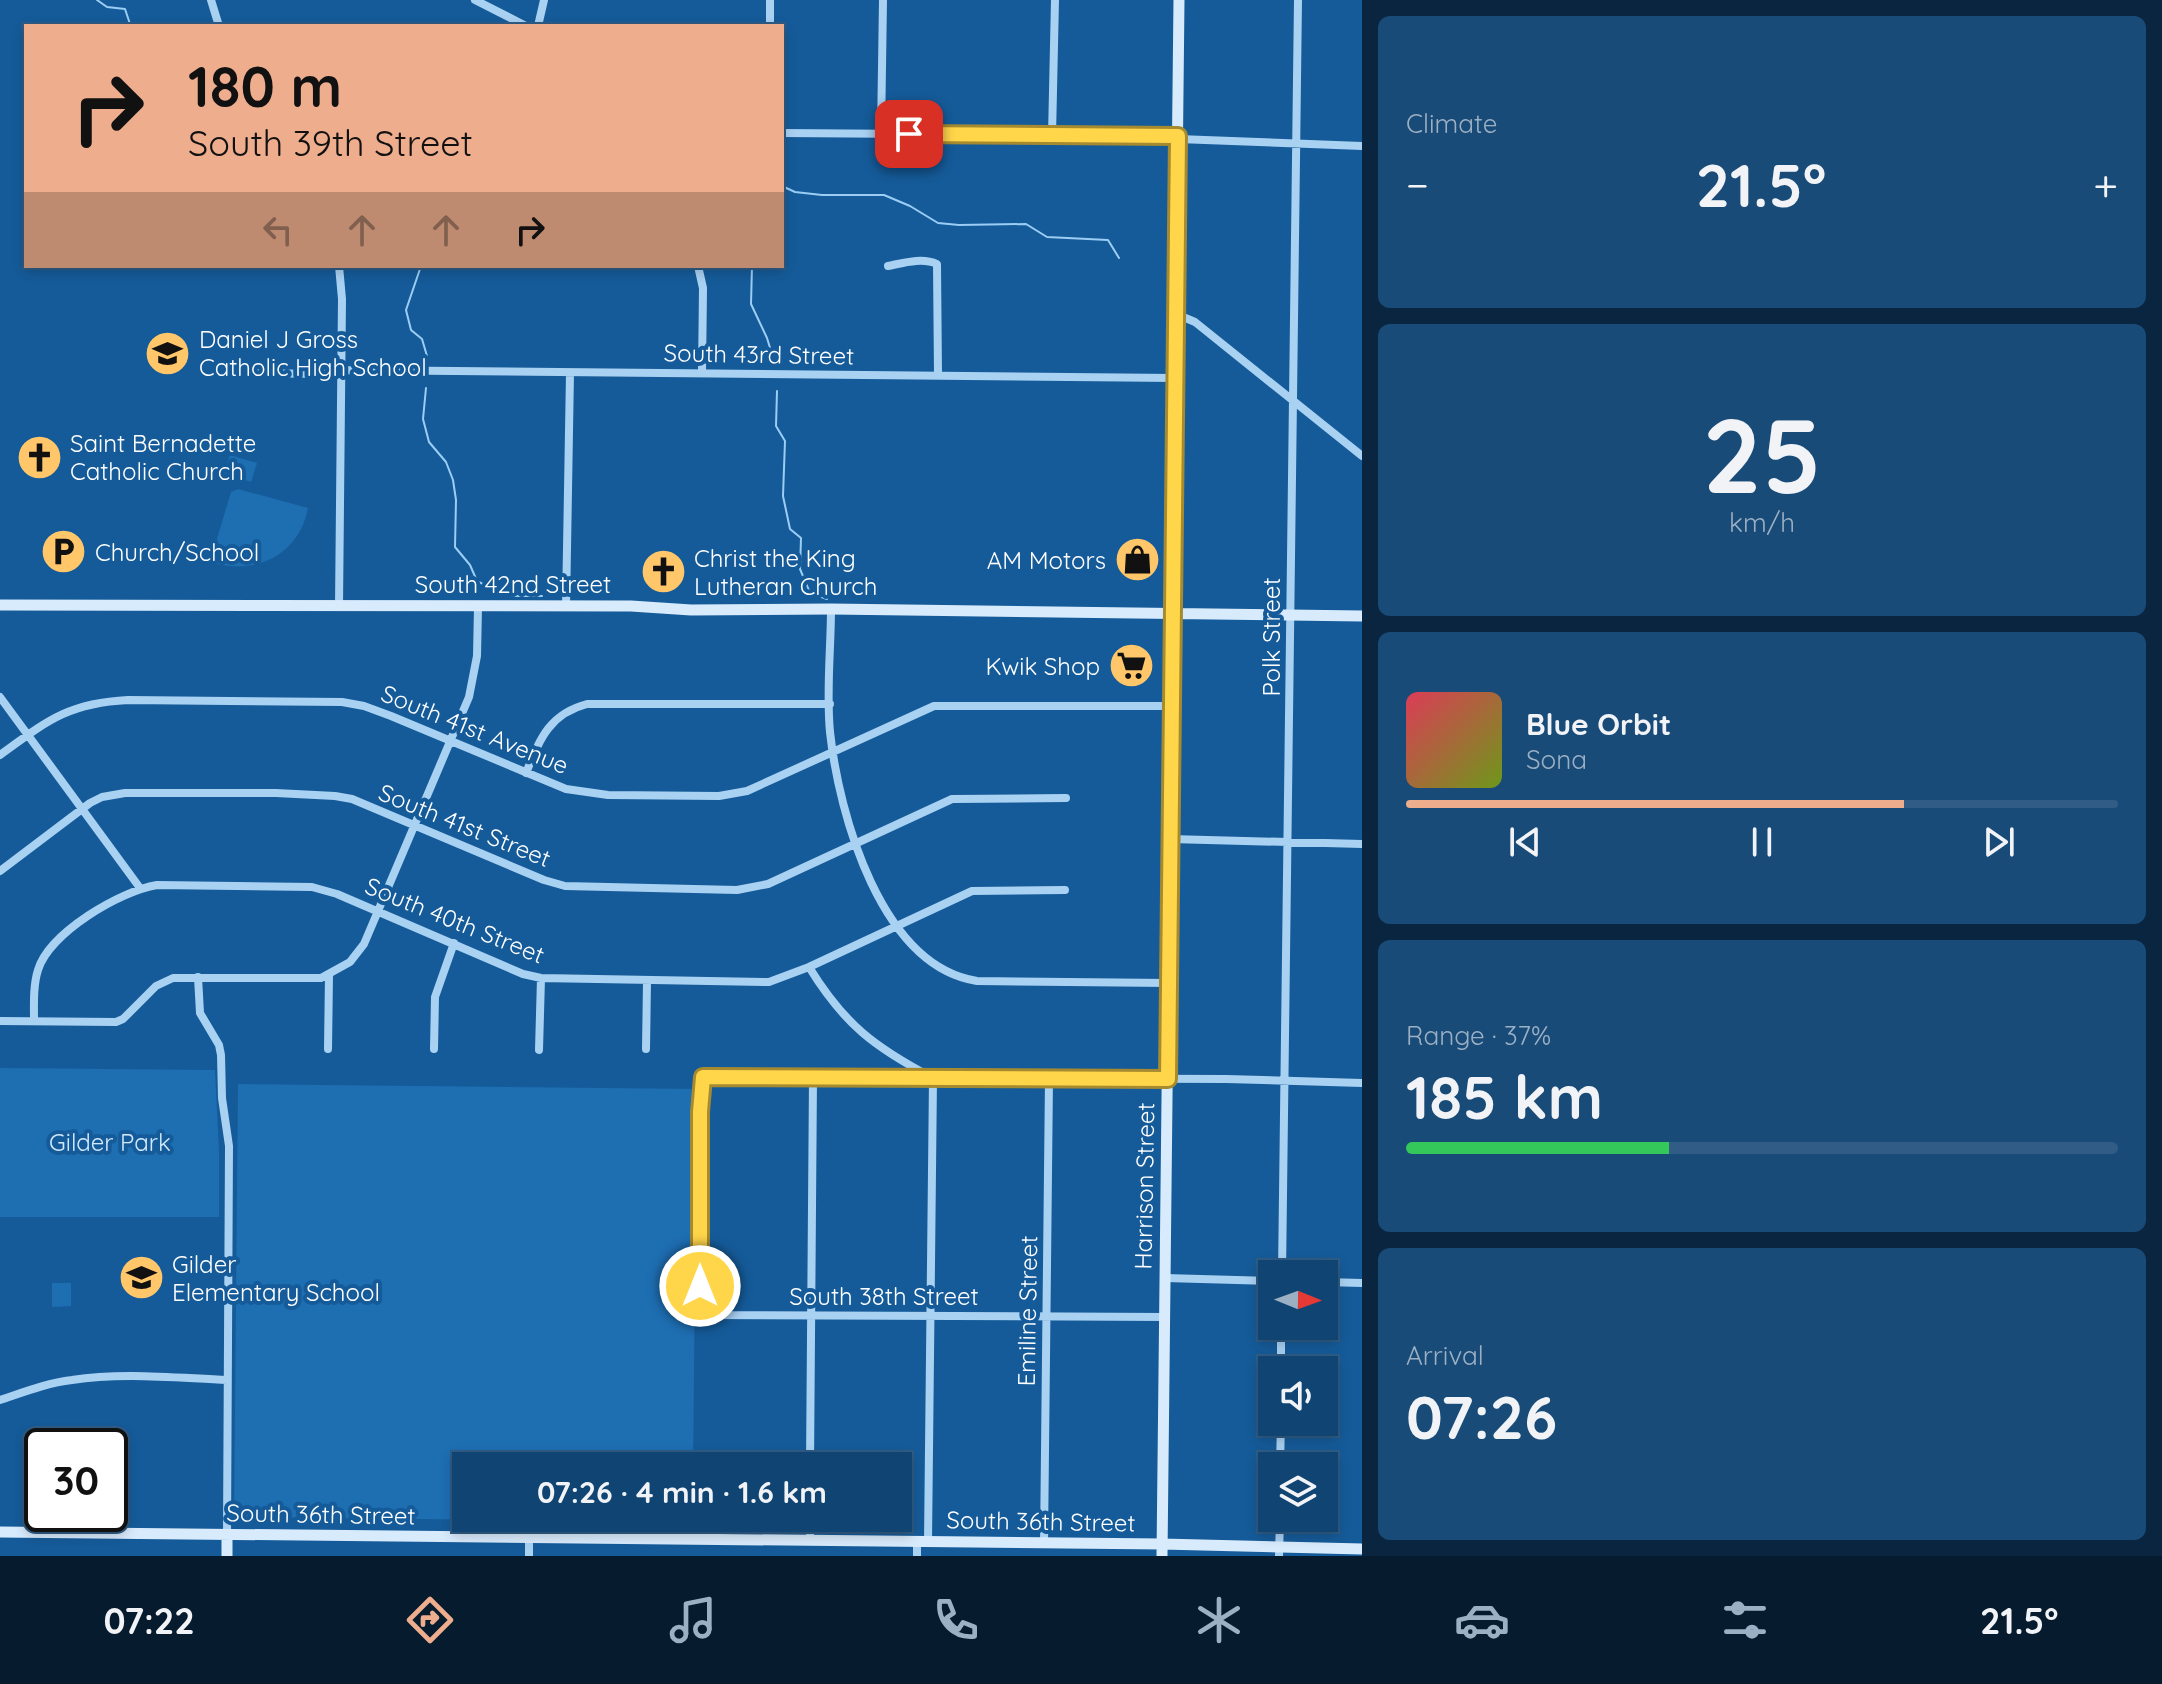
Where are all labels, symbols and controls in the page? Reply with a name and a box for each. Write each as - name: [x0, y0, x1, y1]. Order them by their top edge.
- text: 180 m: [188, 51, 342, 121]
- icon: right: [56, 56, 160, 160]
- pin: [875, 100, 943, 168]
- text: Climate: [1406, 107, 1497, 140]
- icon: arrive: [887, 112, 931, 156]
- text: South 39th Street: [188, 120, 473, 165]
- text: 21.5°: [1696, 147, 1826, 222]
- text: −: [1406, 157, 1429, 212]
- text: +: [2093, 157, 2118, 212]
- icon: left: [256, 208, 300, 252]
- icon: ahead: [340, 208, 384, 252]
- icon: ahead: [424, 208, 468, 252]
- icon: right: [508, 208, 552, 252]
- place label: Daniel J Gross Catholic High School: [199, 324, 427, 382]
- school or university icon: Daniel J Gross Catholic High School: [144, 329, 192, 377]
- street label: South 43rd Street: [663, 337, 855, 371]
- text: 25: [1702, 389, 1822, 519]
- place label: Saint Bernadette Catholic Church: [70, 428, 256, 486]
- church icon: Saint Bernadette Catholic Church: [15, 433, 63, 481]
- text: km/h: [1729, 506, 1795, 539]
- parking icon: Church/School: [40, 528, 88, 576]
- shop icon: AM Motors: [1113, 536, 1161, 584]
- place label: Church/School: [95, 537, 259, 567]
- place label: Christ the King Lutheran Church: [694, 543, 877, 601]
- place label: AM Motors: [987, 545, 1106, 575]
- church icon: Christ the King Lutheran Church: [639, 548, 687, 596]
- street label: South 42nd Street: [415, 569, 611, 599]
- street label: Polk Street: [1256, 577, 1286, 697]
- supermarket icon: Kwik Shop: [1107, 642, 1155, 690]
- place label: Kwik Shop: [985, 651, 1100, 681]
- street label: South 41st Avenue: [377, 678, 573, 780]
- text: Blue Orbit: [1526, 705, 1671, 743]
- text: Sona: [1526, 743, 1587, 776]
- street label: South 41st Street: [375, 777, 555, 873]
- icon: previous: [1503, 820, 1547, 864]
- icon: pause: [1740, 820, 1784, 864]
- icon: next: [1977, 820, 2021, 864]
- street label: South 40th Street: [361, 870, 549, 970]
- text: Range · 37%: [1406, 1019, 1551, 1052]
- text: 185 km: [1406, 1059, 1603, 1134]
- street label: Harrison Street: [1128, 1102, 1160, 1270]
- park label: Gilder Park: [49, 1127, 171, 1157]
- street label: Emiline Street: [1011, 1235, 1043, 1387]
- position arrow: [658, 1244, 742, 1328]
- place label: Gilder Elementary School: [172, 1249, 380, 1307]
- school or university icon: Gilder Elementary School: [117, 1254, 165, 1302]
- north arrow: [1258, 1260, 1338, 1340]
- map controls: [1258, 1260, 1338, 1532]
- street label: South 38th Street: [789, 1281, 979, 1311]
- text: Arrival: [1406, 1339, 1484, 1372]
- button: sound: [1258, 1356, 1338, 1436]
- text: 07:26: [1406, 1379, 1557, 1454]
- speed limit sign: 30: [24, 1428, 128, 1532]
- button: layers: [1258, 1452, 1338, 1532]
- text: 07:26 · 4 min · 1.6 km: [537, 1473, 827, 1511]
- street label: South 36th Street: [226, 1497, 416, 1531]
- street label: South 36th Street: [946, 1504, 1136, 1538]
- icon: directions: [402, 1592, 458, 1648]
- icon: music: [665, 1592, 721, 1648]
- icon: phone: [928, 1592, 984, 1648]
- icon: climate: [1191, 1592, 1247, 1648]
- icon: car: [1454, 1592, 1510, 1648]
- icon: filters: [1717, 1592, 1773, 1648]
- text: 07:22: [104, 1598, 195, 1643]
- text: 21.5°: [1980, 1598, 2058, 1643]

